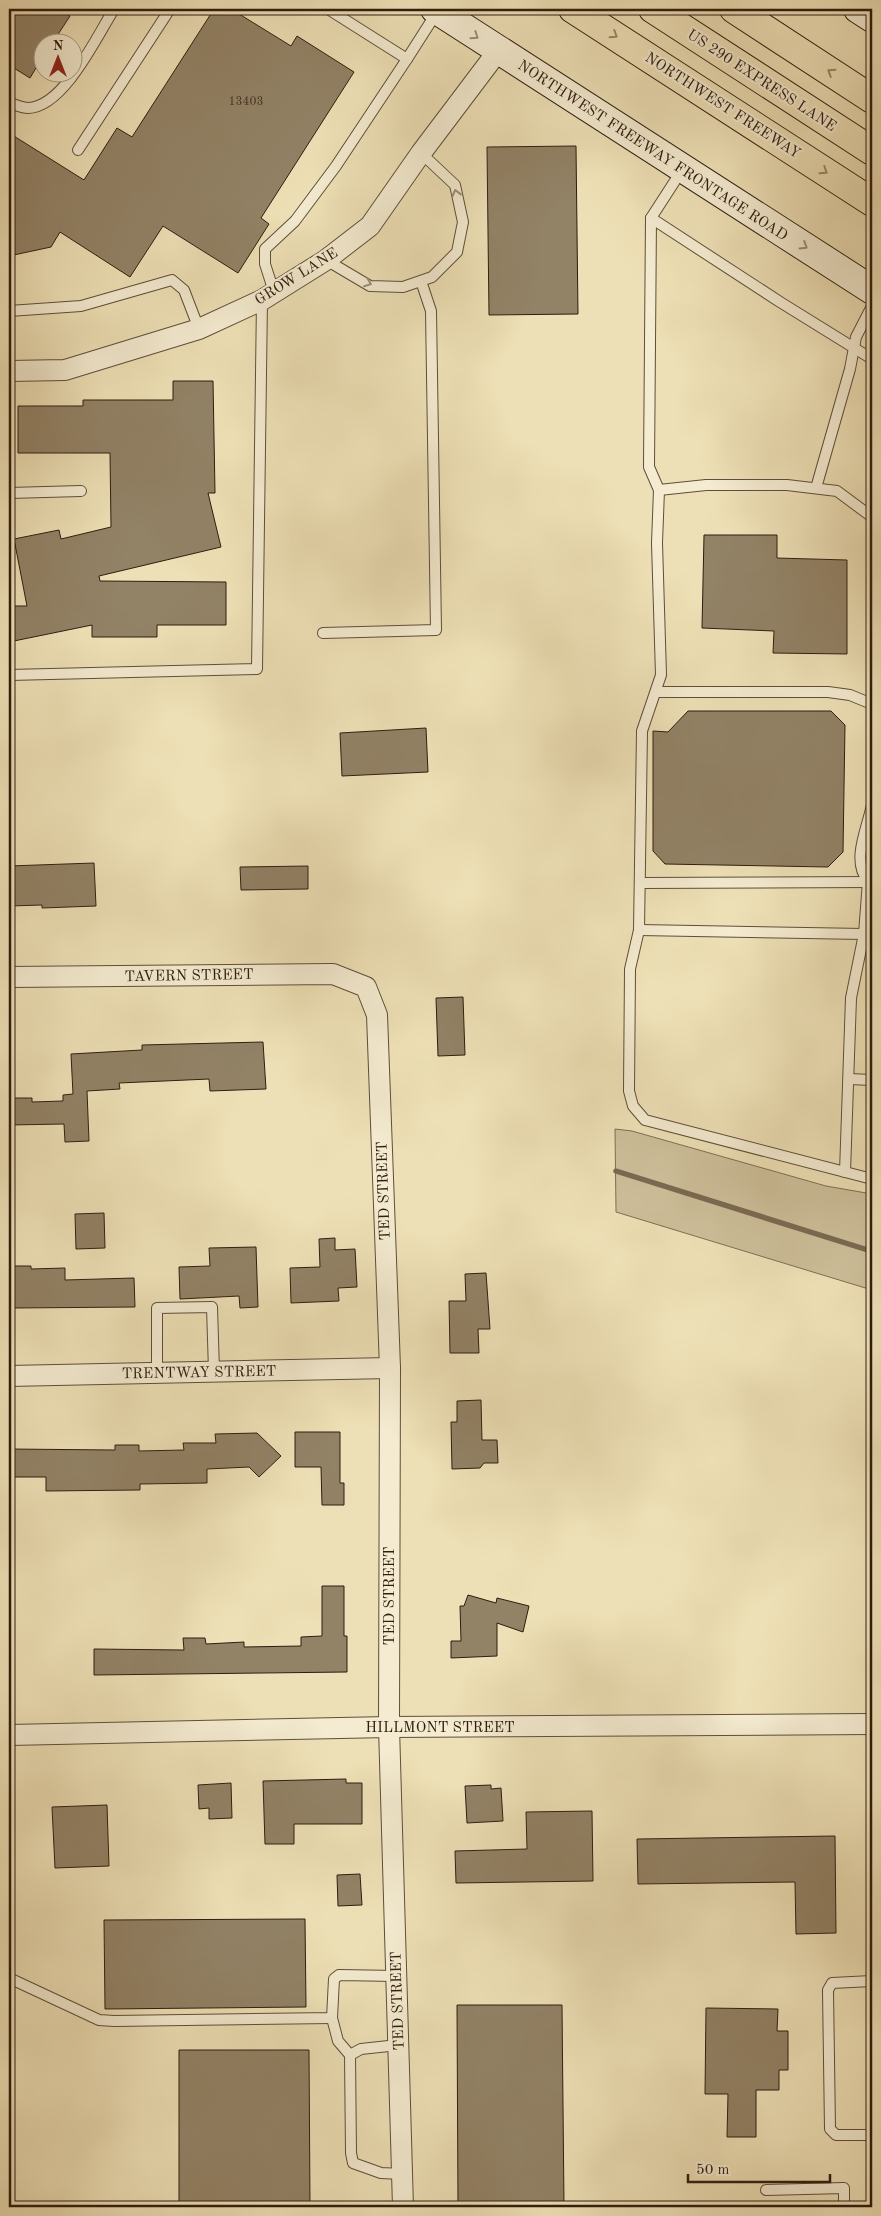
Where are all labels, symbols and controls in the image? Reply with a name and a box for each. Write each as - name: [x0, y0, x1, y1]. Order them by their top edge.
- street label: US 290 EXPRESS LANE: [684, 27, 838, 135]
- one-way arrow: [470, 29, 479, 39]
- one-way arrow: [609, 29, 618, 38]
- north arrow: [32, 32, 82, 82]
- text: N: [53, 39, 64, 53]
- street label: NORTHWEST FREEWAY: [642, 50, 803, 162]
- street label: NORTHWEST FREEWAY FRONTAGE ROAD: [515, 58, 790, 244]
- one-way arrow: [828, 69, 837, 79]
- house number: 13403: [229, 96, 263, 108]
- one-way arrow: [819, 165, 828, 174]
- one-way arrow: [451, 189, 462, 197]
- one-way arrow: [798, 240, 807, 250]
- street label: GROW LANE: [253, 246, 341, 309]
- one-way arrow: [363, 277, 372, 287]
- street label: TAVERN STREET: [124, 968, 254, 985]
- street label: TED STREET: [375, 1141, 394, 1241]
- street label: TRENTWAY STREET: [121, 1365, 277, 1382]
- street label: TED STREET: [383, 1546, 398, 1646]
- street label: HILLMONT STREET: [365, 1721, 515, 1736]
- street label: TED STREET: [389, 1951, 408, 2051]
- scale bar: [688, 2151, 831, 2183]
- text: 50 m: [696, 2163, 730, 2178]

